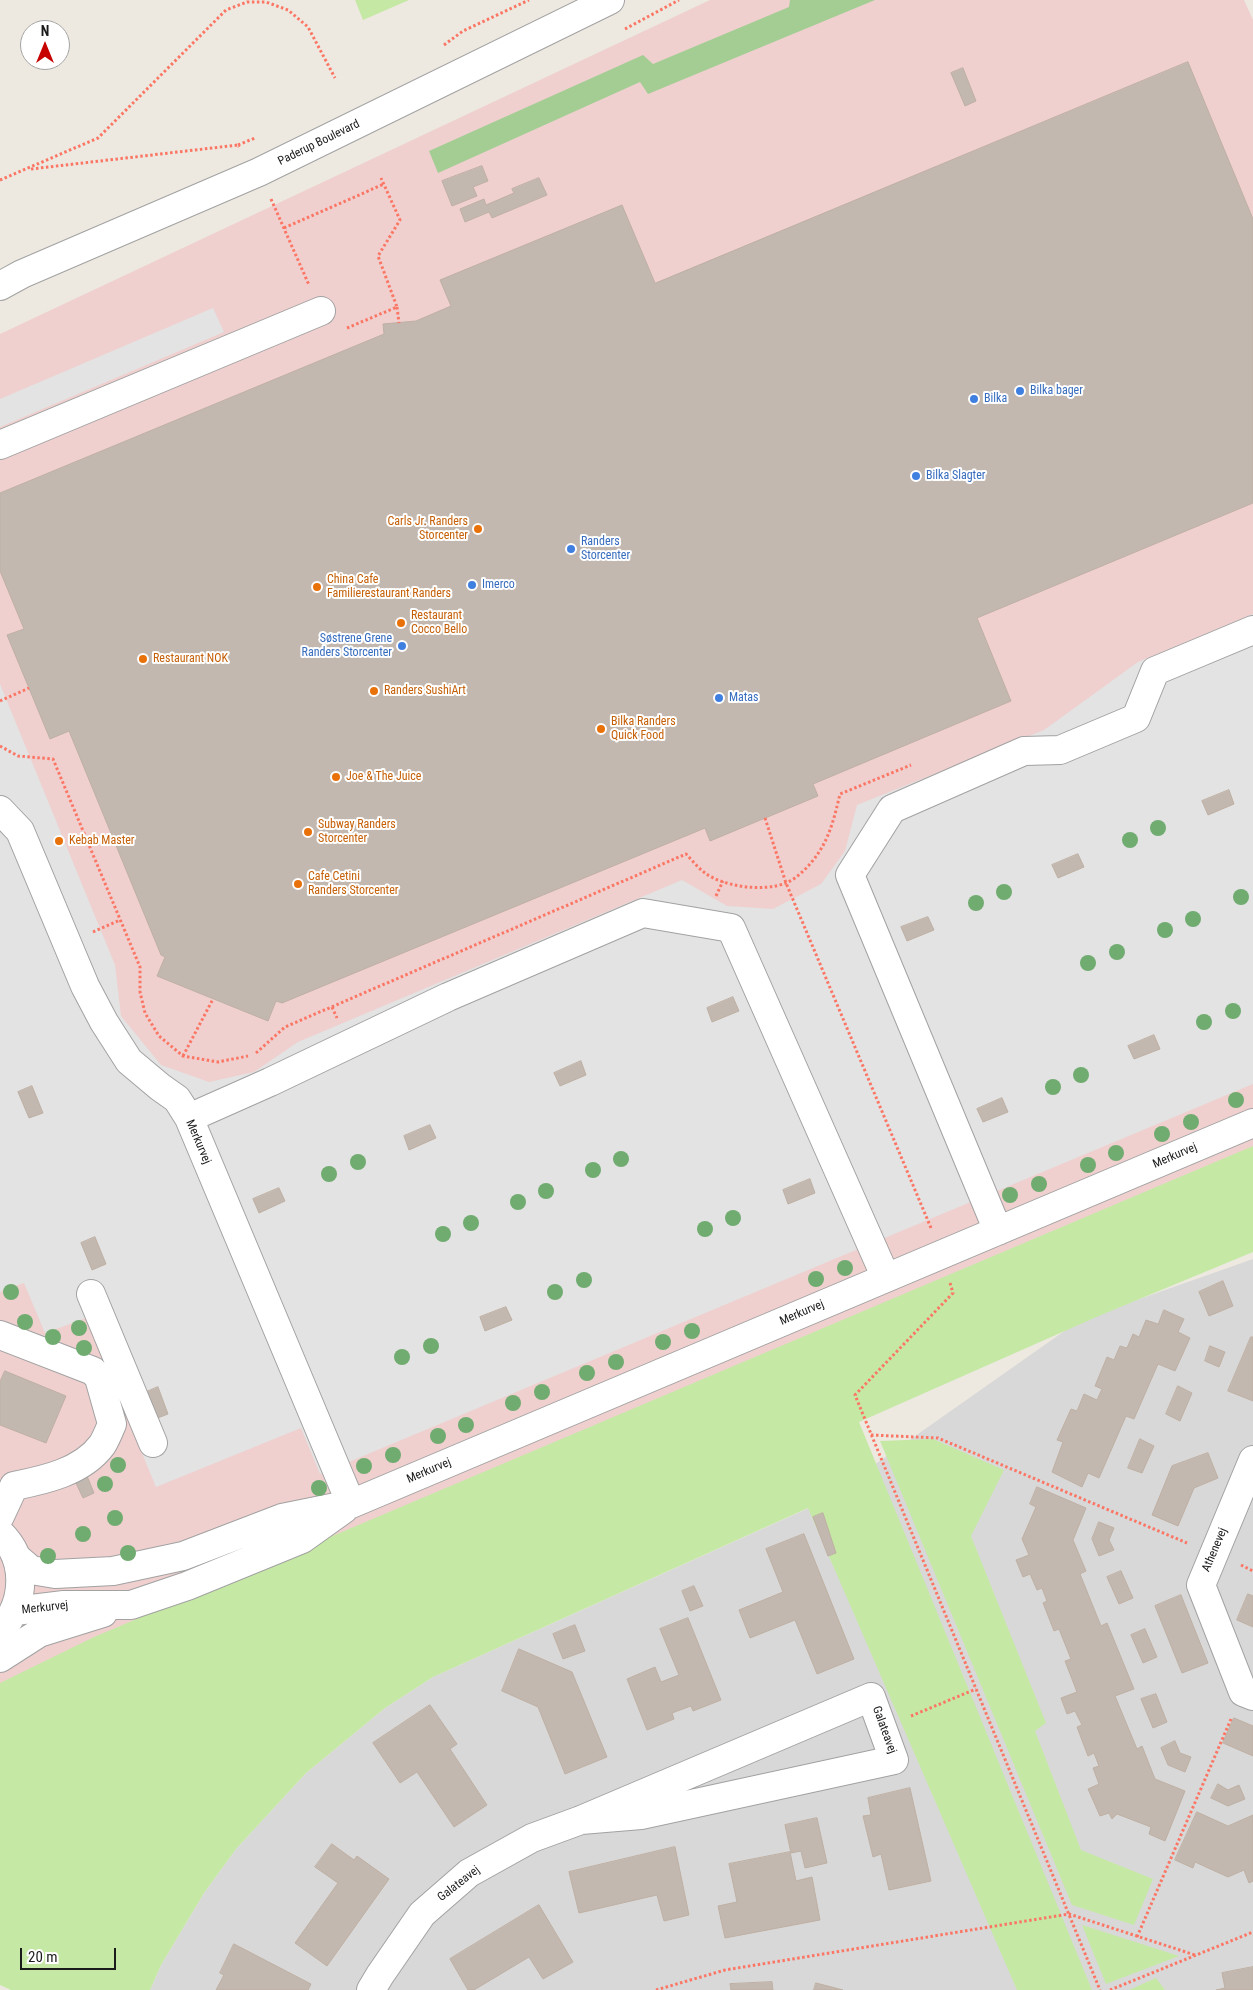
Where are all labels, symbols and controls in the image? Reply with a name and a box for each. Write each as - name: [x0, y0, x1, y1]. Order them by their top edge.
- north arrow: [20, 20, 70, 70]
- text: N: [41, 23, 49, 39]
- street label: Paderup Boulevard: [276, 117, 362, 169]
- place label: Bilka bager: [1030, 384, 1083, 398]
- marker: Bilka bager: [1014, 385, 1026, 397]
- place label: Bilka: [984, 392, 1007, 406]
- marker: Bilka: [968, 393, 980, 405]
- place label: Bilka Slagter: [926, 469, 985, 483]
- marker: Bilka Slagter: [910, 470, 922, 482]
- place label: Carls Jr. Randers Storcenter: [388, 515, 468, 543]
- marker: Carls Jr. Randers Storcenter: [472, 523, 484, 535]
- place label: Randers Storcenter: [581, 535, 630, 563]
- marker: Randers Storcenter: [565, 543, 577, 555]
- place label: China Cafe Familierestaurant Randers: [327, 573, 451, 601]
- place label: Imerco: [482, 578, 515, 592]
- marker: Imerco: [466, 579, 478, 591]
- marker: China Cafe Familierestaurant Randers: [311, 581, 323, 593]
- place label: Restaurant Cocco Bello: [411, 609, 467, 637]
- marker: Restaurant Cocco Bello: [395, 617, 407, 629]
- place label: Søstrene Grene Randers Storcenter: [302, 632, 392, 660]
- marker: Søstrene Grene Randers Storcenter: [396, 640, 408, 652]
- place label: Restaurant NOK: [153, 652, 228, 666]
- marker: Restaurant NOK: [137, 653, 149, 665]
- place label: Randers SushiArt: [384, 684, 466, 698]
- marker: Randers SushiArt: [368, 685, 380, 697]
- place label: Matas: [729, 691, 759, 705]
- marker: Matas: [713, 692, 725, 704]
- place label: Bilka Randers Quick Food: [611, 715, 676, 743]
- marker: Bilka Randers Quick Food: [595, 723, 607, 735]
- place label: Joe & The Juice: [346, 770, 421, 784]
- marker: Joe & The Juice: [330, 771, 342, 783]
- place label: Subway Randers Storcenter: [318, 818, 396, 846]
- marker: Subway Randers Storcenter: [302, 826, 314, 838]
- place label: Kebab Master: [69, 834, 134, 848]
- marker: Kebab Master: [53, 835, 65, 847]
- place label: Cafe Cetini Randers Storcenter: [308, 870, 398, 898]
- marker: Cafe Cetini Randers Storcenter: [292, 878, 304, 890]
- street label: Merkurvej: [182, 1118, 214, 1166]
- street label: Merkurvej: [1151, 1140, 1199, 1172]
- street label: Merkurvej: [778, 1297, 826, 1329]
- street label: Merkurvej: [405, 1455, 453, 1487]
- street label: Athenevej: [1199, 1526, 1231, 1574]
- street label: Merkurvej: [21, 1598, 69, 1618]
- street label: Galateavej: [869, 1704, 899, 1756]
- street label: Galateavej: [435, 1863, 483, 1905]
- scale bar: [22, 1938, 119, 1970]
- text: 20 m: [28, 1948, 58, 1966]

